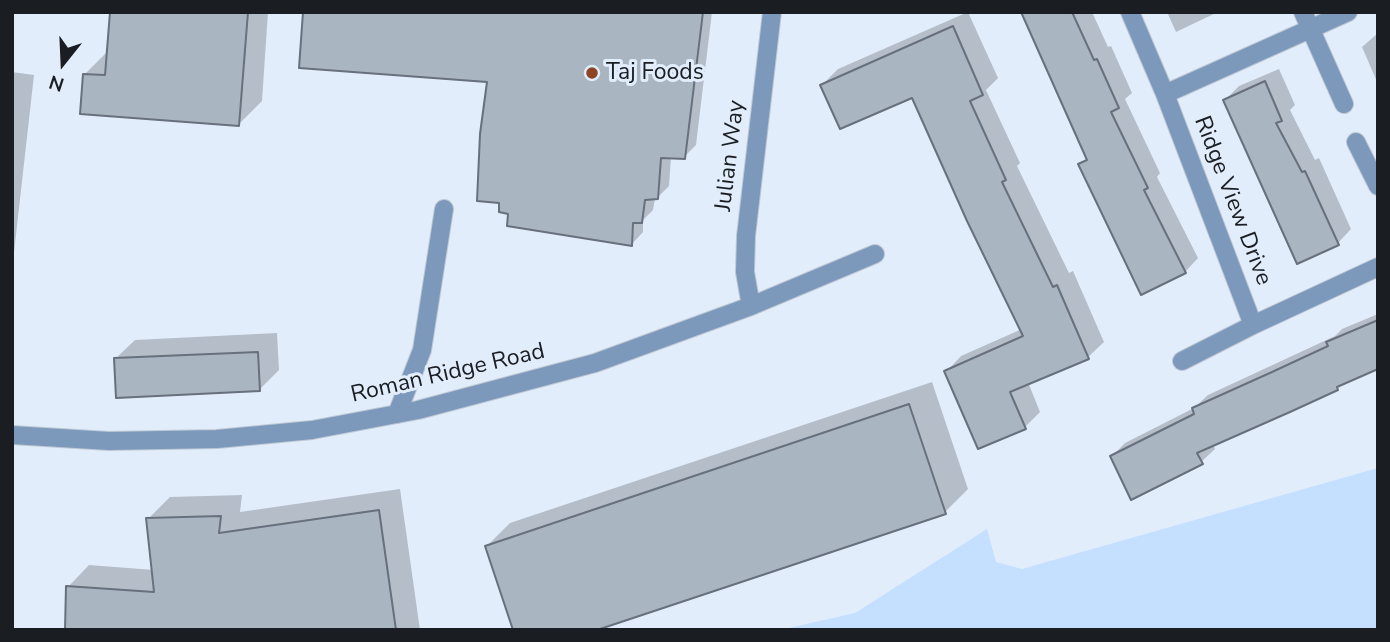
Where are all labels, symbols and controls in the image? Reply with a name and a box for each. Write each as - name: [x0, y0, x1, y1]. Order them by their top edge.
- north arrow: [28, 28, 98, 98]
- place label: Taj Foods: [606, 59, 704, 87]
- marker: Taj Foods: [584, 65, 600, 81]
- text: N: [46, 68, 67, 98]
- street label: Julian Way: [711, 99, 751, 213]
- street label: Ridge View Drive: [1187, 113, 1277, 289]
- street label: Roman Ridge Road: [348, 338, 548, 410]

